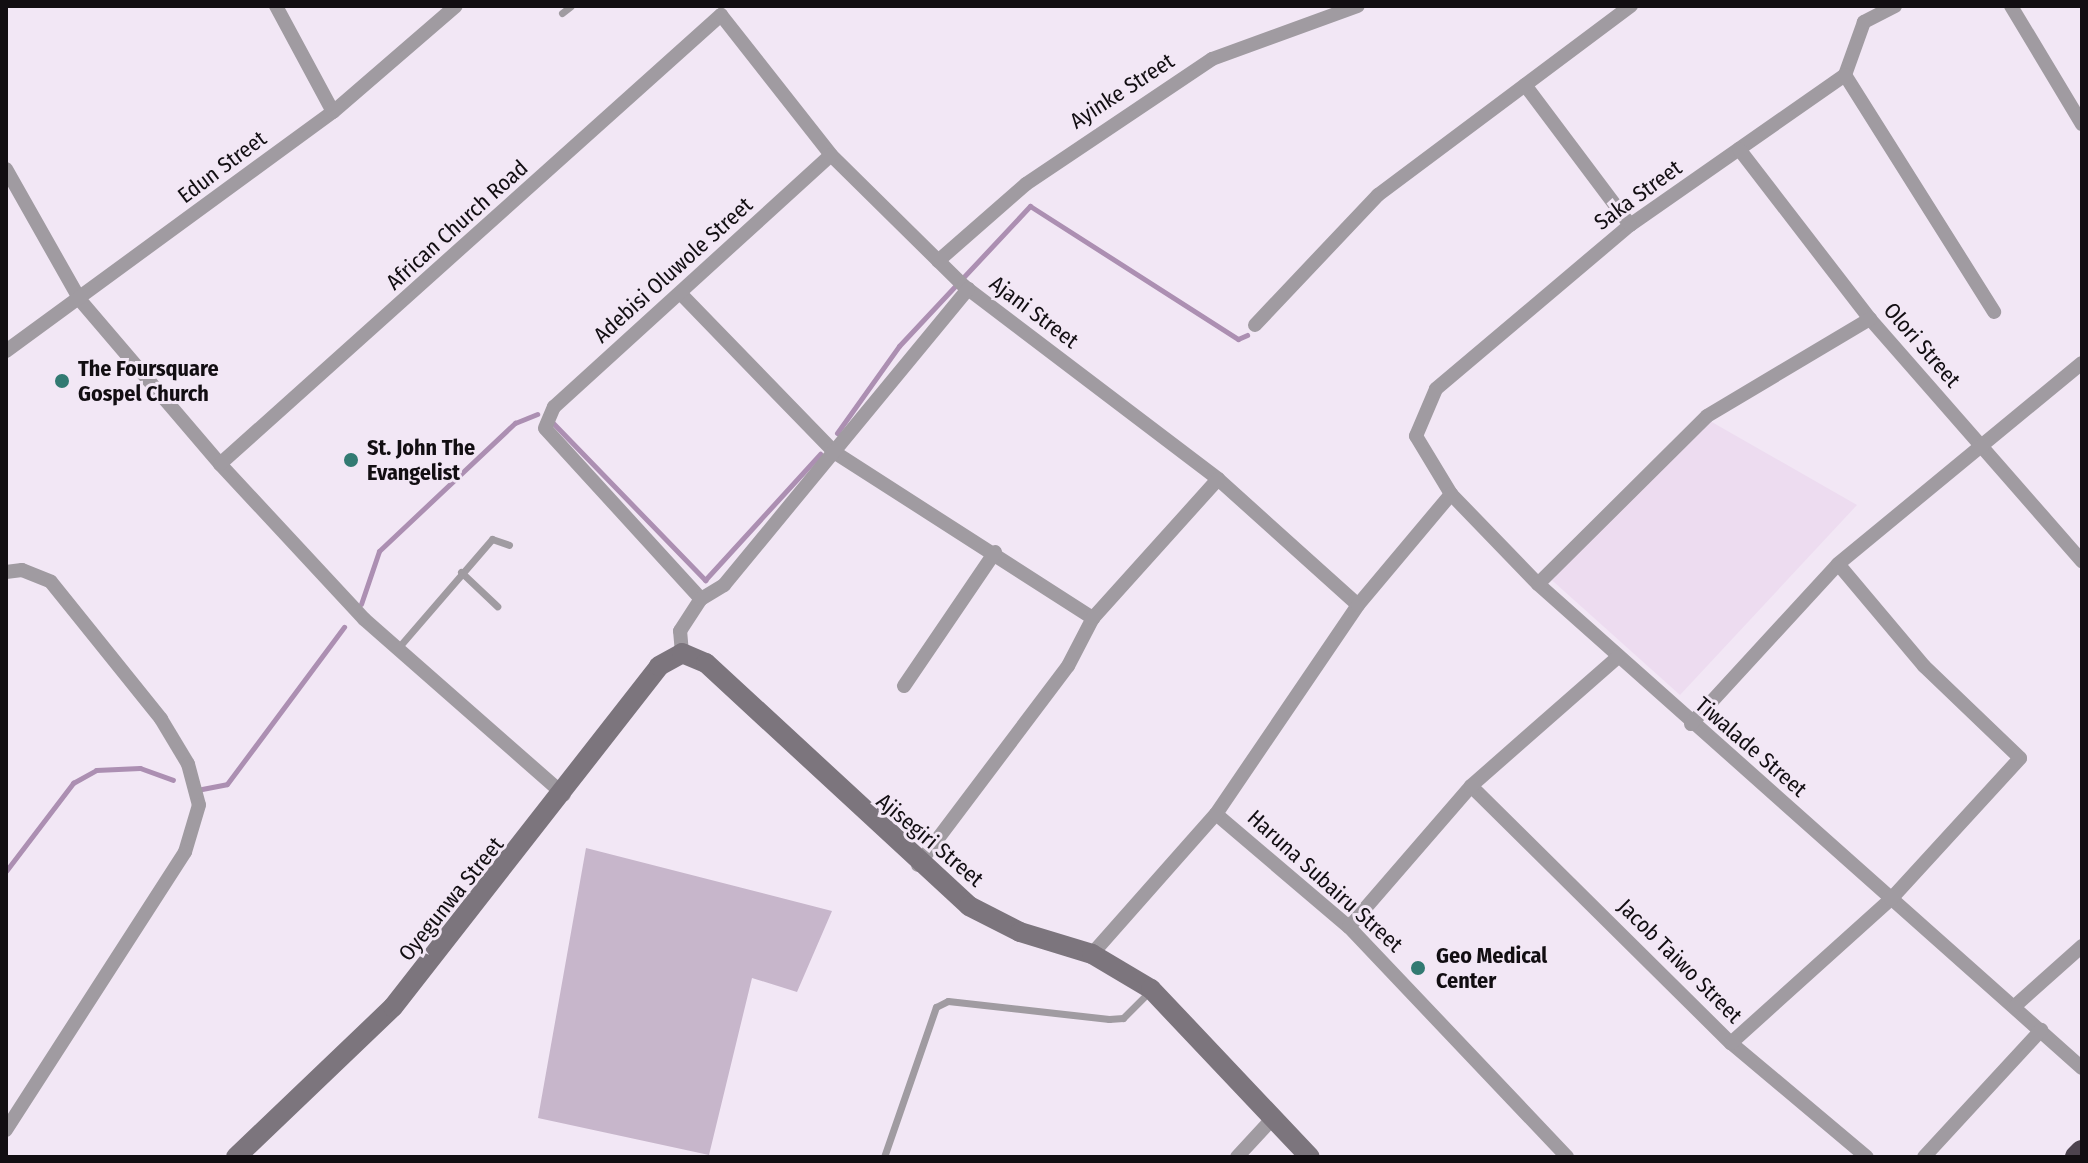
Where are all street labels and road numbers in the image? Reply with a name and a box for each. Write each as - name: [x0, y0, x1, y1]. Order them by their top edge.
- street label: Ayinke Street: [1065, 48, 1179, 134]
- street label: Edun Street: [173, 125, 271, 209]
- street label: Saka Street: [1589, 154, 1687, 236]
- street label: African Church Road: [381, 155, 533, 295]
- street label: Adebisi Oluwole Street: [588, 192, 758, 348]
- street label: Ajani Street: [984, 270, 1084, 354]
- street label: Olori Street: [1878, 297, 1966, 393]
- street label: Tiwalade Street: [1690, 692, 1812, 802]
- street label: Ajisegiri Street: [871, 788, 989, 892]
- street label: Haruna Subairu Street: [1242, 804, 1408, 958]
- street label: Oyegunwa Street: [393, 832, 509, 966]
- street label: Jacob Taiwo Street: [1612, 893, 1748, 1029]

